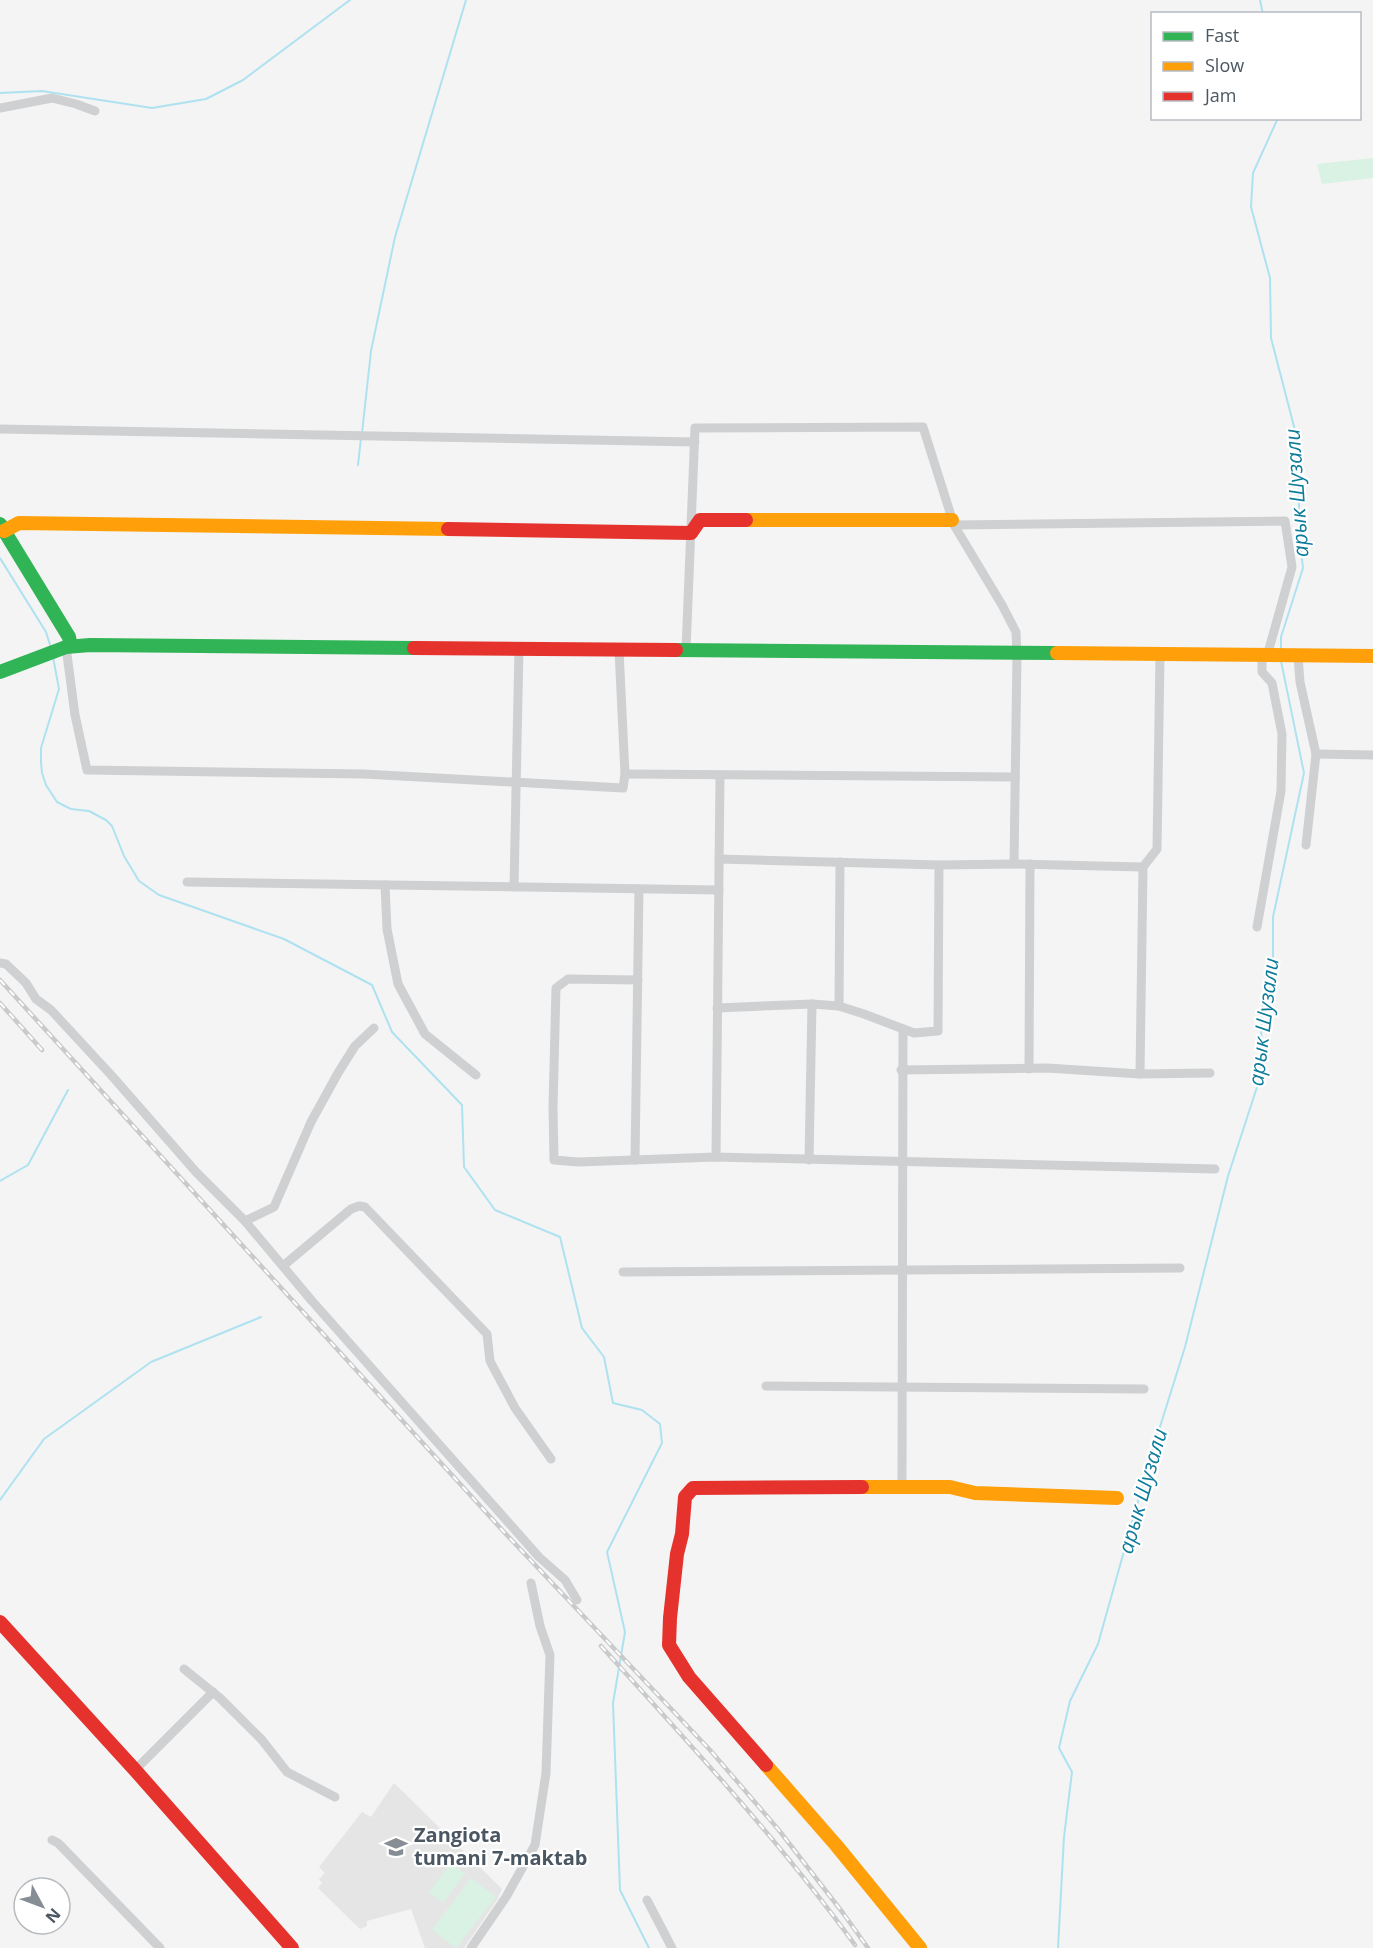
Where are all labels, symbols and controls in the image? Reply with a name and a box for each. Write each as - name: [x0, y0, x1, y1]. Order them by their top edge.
- legend: [1151, 12, 1361, 120]
- text: Fast: [1205, 23, 1239, 47]
- text: Slow: [1205, 53, 1244, 77]
- text: Jam: [1203, 83, 1237, 107]
- water label: арык Шузали: [1278, 428, 1314, 558]
- water label: арык Шузали: [1241, 956, 1285, 1088]
- water label: арык Шузали: [1111, 1425, 1173, 1557]
- place label: Zangiota tumani 7-maktab: [414, 1821, 587, 1871]
- school or university icon: Zangiota tumani 7-maktab: [383, 1834, 409, 1860]
- north arrow: [12, 1876, 72, 1936]
- text: N: [41, 1904, 66, 1928]

